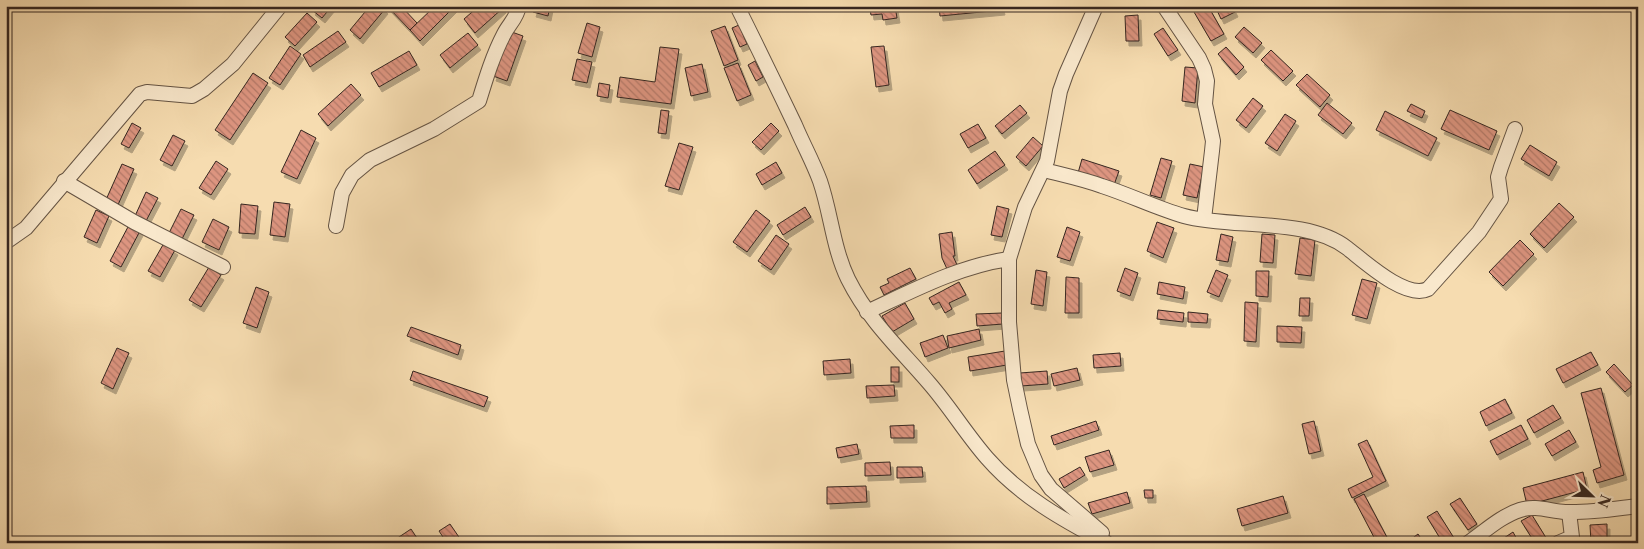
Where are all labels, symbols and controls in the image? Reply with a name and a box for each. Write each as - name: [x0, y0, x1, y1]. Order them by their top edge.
- north arrow: [1566, 472, 1616, 522]
- text: N: [1593, 492, 1615, 510]

